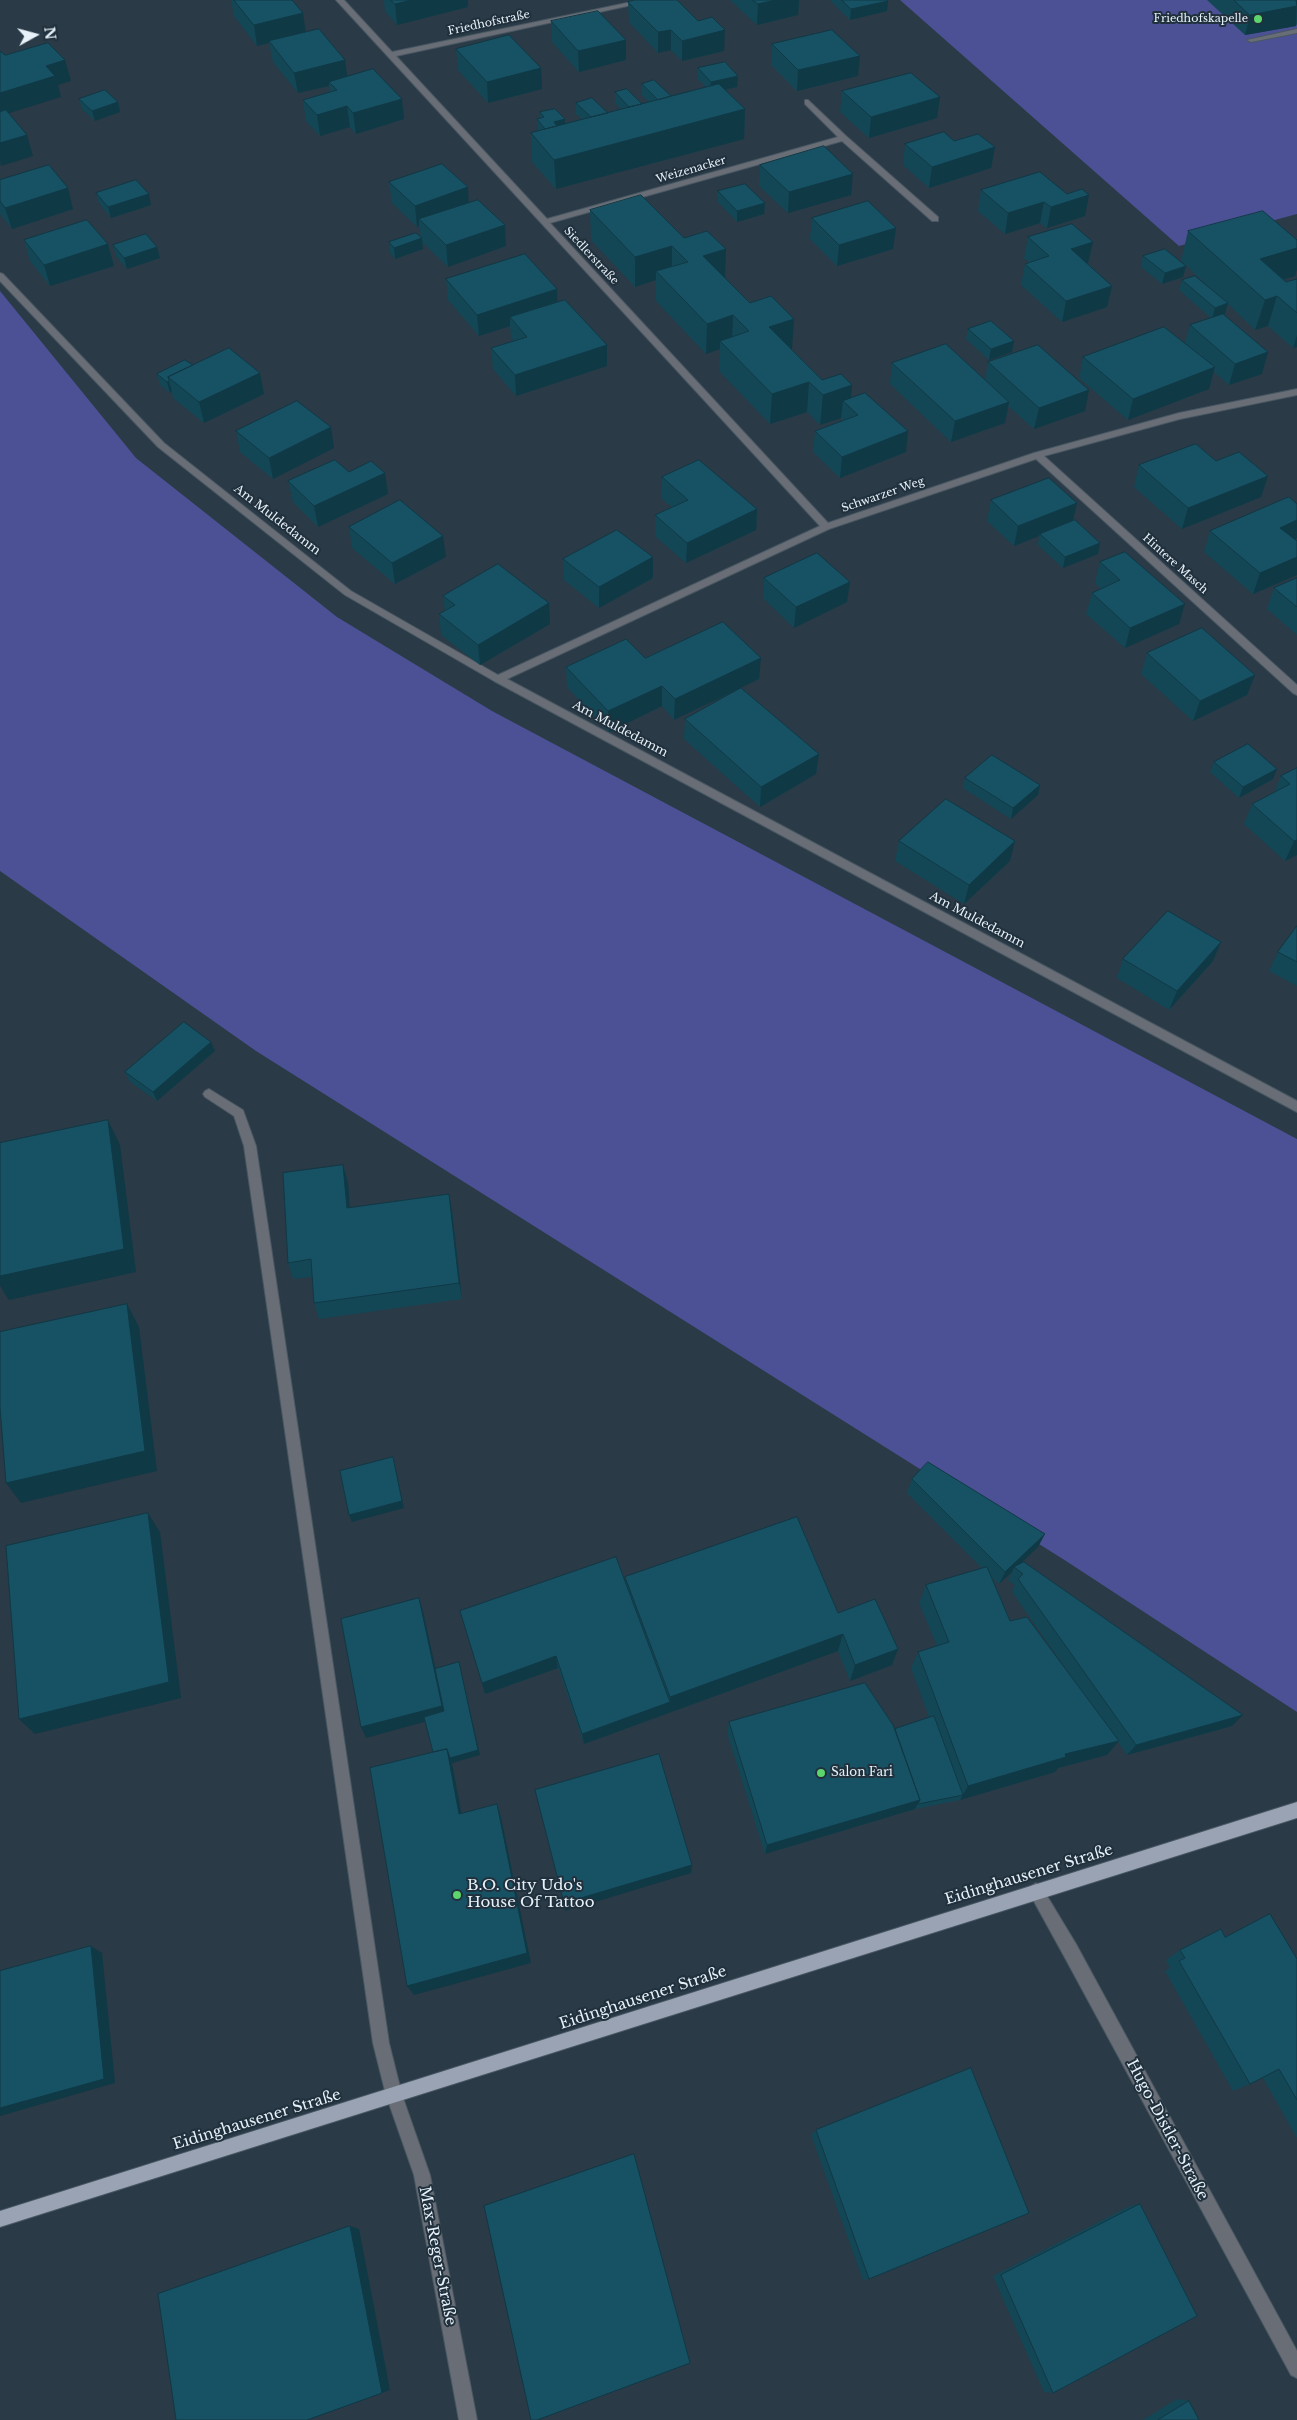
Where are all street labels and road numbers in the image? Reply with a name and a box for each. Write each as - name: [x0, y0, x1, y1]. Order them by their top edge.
- street label: Friedhofstraße: [447, 8, 531, 38]
- street label: Weizenacker: [655, 154, 727, 186]
- street label: Siedlerstraße: [561, 224, 621, 288]
- street label: Schwarzer Weg: [840, 475, 926, 515]
- street label: Am Muldedamm: [231, 482, 323, 558]
- street label: Hintere Masch: [1140, 531, 1210, 597]
- street label: Am Muldedamm: [570, 698, 670, 760]
- street label: Am Muldedamm: [927, 889, 1027, 951]
- street label: Eidinghausener Straße: [943, 1841, 1115, 1909]
- street label: Eidinghausener Straße: [557, 1962, 729, 2034]
- street label: Hugo-Distler-Straße: [1122, 2057, 1212, 2203]
- street label: Eidinghausener Straße: [171, 2086, 343, 2154]
- street label: Max-Reger-Straße: [415, 2185, 459, 2327]

